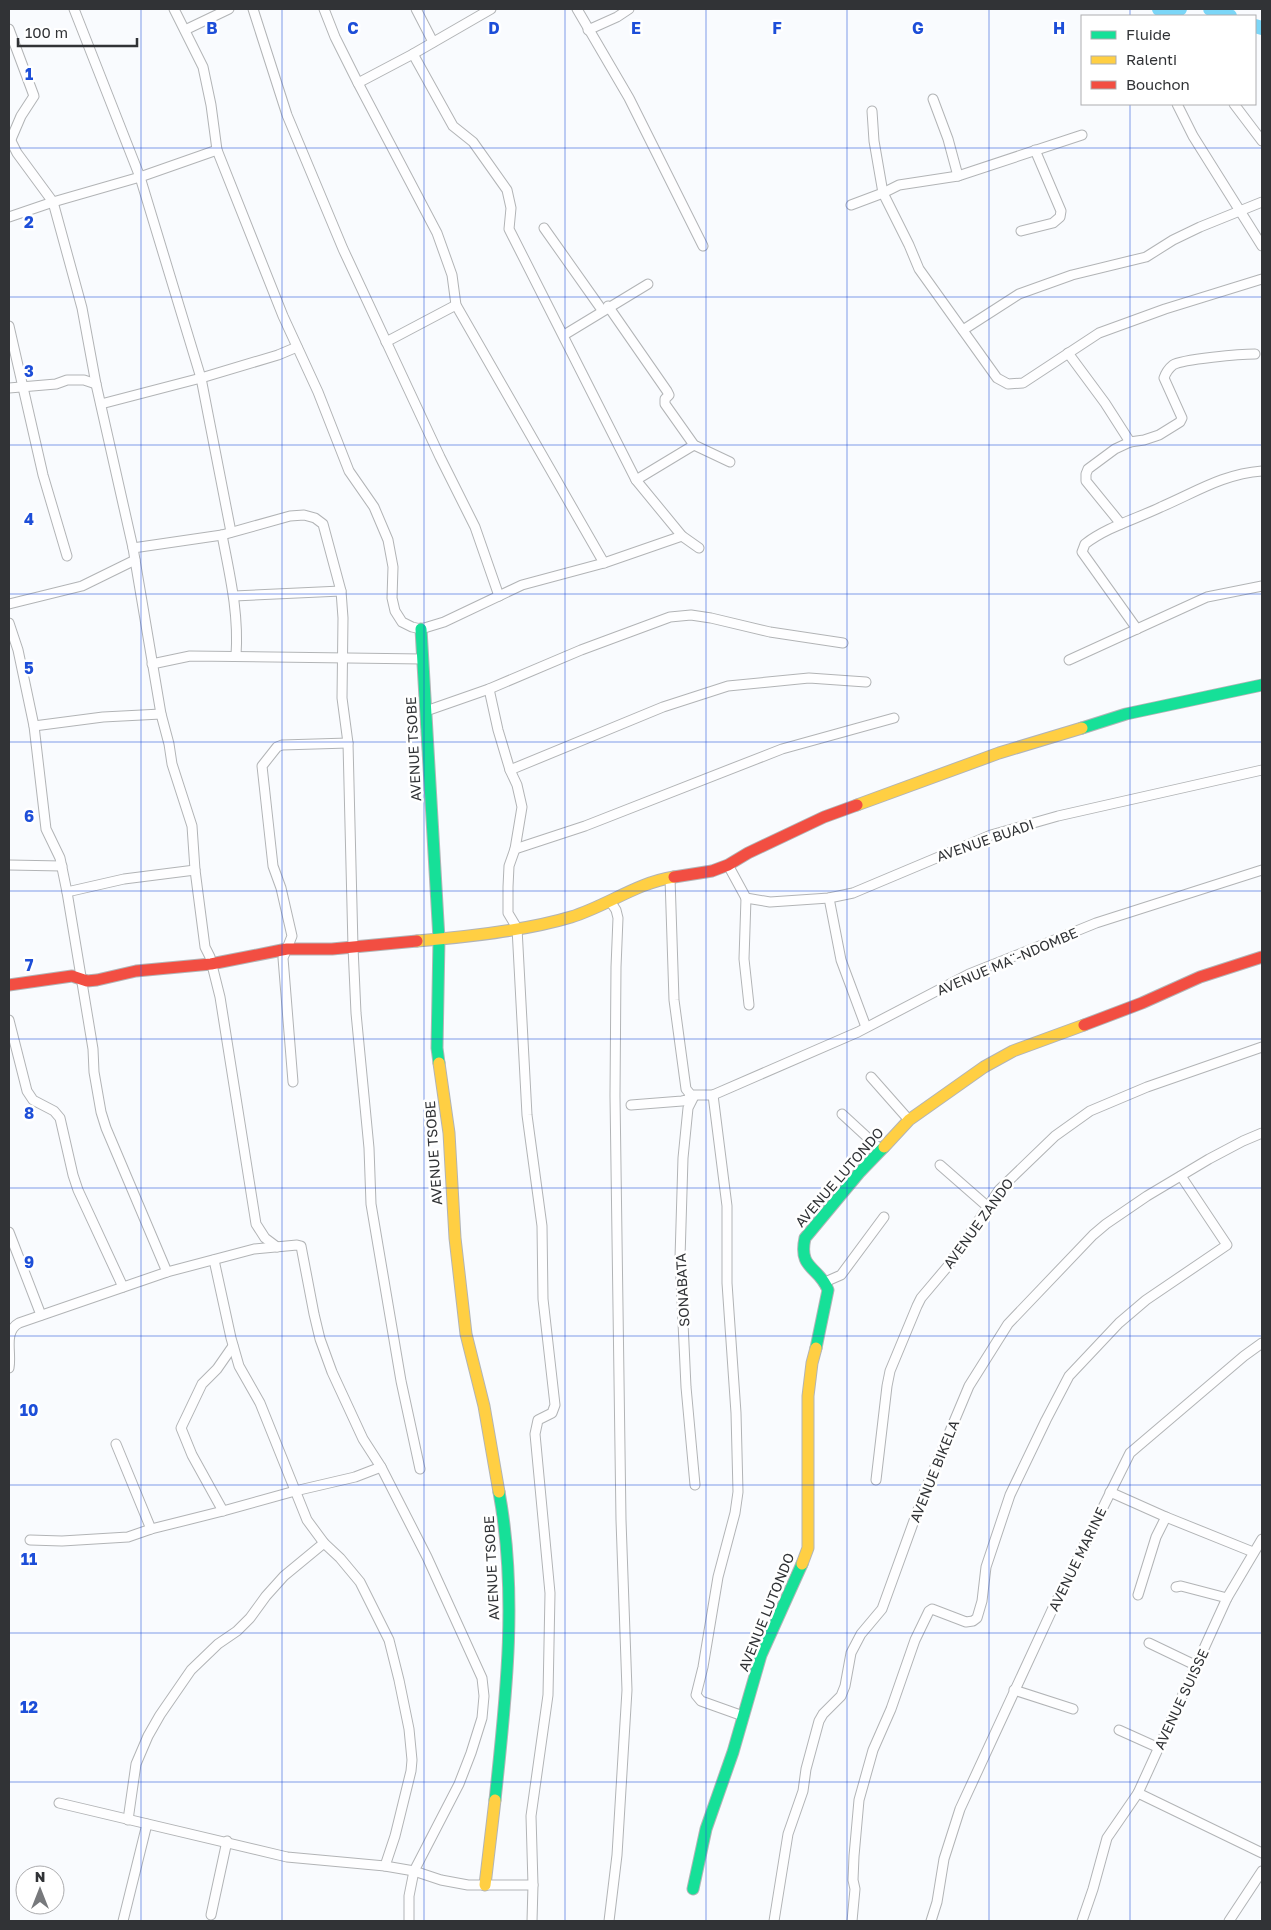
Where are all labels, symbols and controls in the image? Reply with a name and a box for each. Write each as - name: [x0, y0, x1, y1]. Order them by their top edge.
- scale bar: [18, 15, 136, 47]
- legend: [1081, 15, 1256, 105]
- text: B: [206, 18, 218, 38]
- text: C: [347, 18, 359, 38]
- text: D: [488, 18, 500, 38]
- text: E: [631, 18, 641, 38]
- text: F: [772, 18, 782, 38]
- text: G: [912, 18, 924, 38]
- text: H: [1053, 18, 1065, 38]
- text: 100 m: [25, 23, 68, 41]
- text: Fluide: [1126, 25, 1171, 43]
- text: Ralenti: [1126, 50, 1177, 68]
- text: 1: [25, 64, 33, 84]
- text: Bouchon: [1126, 75, 1190, 93]
- text: 2: [24, 212, 34, 232]
- text: 3: [24, 361, 34, 381]
- text: 4: [24, 509, 34, 529]
- text: 5: [24, 658, 34, 678]
- street label: AVENUE TSOBE: [402, 696, 424, 802]
- text: 6: [24, 806, 34, 826]
- street label: AVENUE BUADI: [934, 815, 1036, 865]
- street label: AVENUE MA¨-NDOMBE: [934, 924, 1080, 998]
- text: 7: [25, 955, 34, 975]
- street label: AVENUE TSOBE: [421, 1100, 445, 1206]
- text: 8: [24, 1103, 34, 1123]
- street label: AVENUE LUTONDO: [791, 1124, 887, 1230]
- street label: AVENUE ZANDO: [940, 1175, 1016, 1271]
- text: 9: [24, 1252, 34, 1272]
- street label: SONABATA: [672, 1252, 692, 1327]
- text: 10: [20, 1400, 38, 1420]
- street label: AVENUE BIKELA: [906, 1417, 962, 1525]
- street label: AVENUE MARINE: [1044, 1504, 1110, 1614]
- street label: AVENUE TSOBE: [480, 1515, 502, 1621]
- text: 11: [21, 1549, 37, 1569]
- street label: AVENUE LUTONDO: [734, 1550, 798, 1674]
- street label: AVENUE SUISSE: [1150, 1646, 1212, 1752]
- text: 12: [20, 1697, 38, 1717]
- north arrow: [15, 1865, 65, 1915]
- text: N: [35, 1868, 45, 1885]

